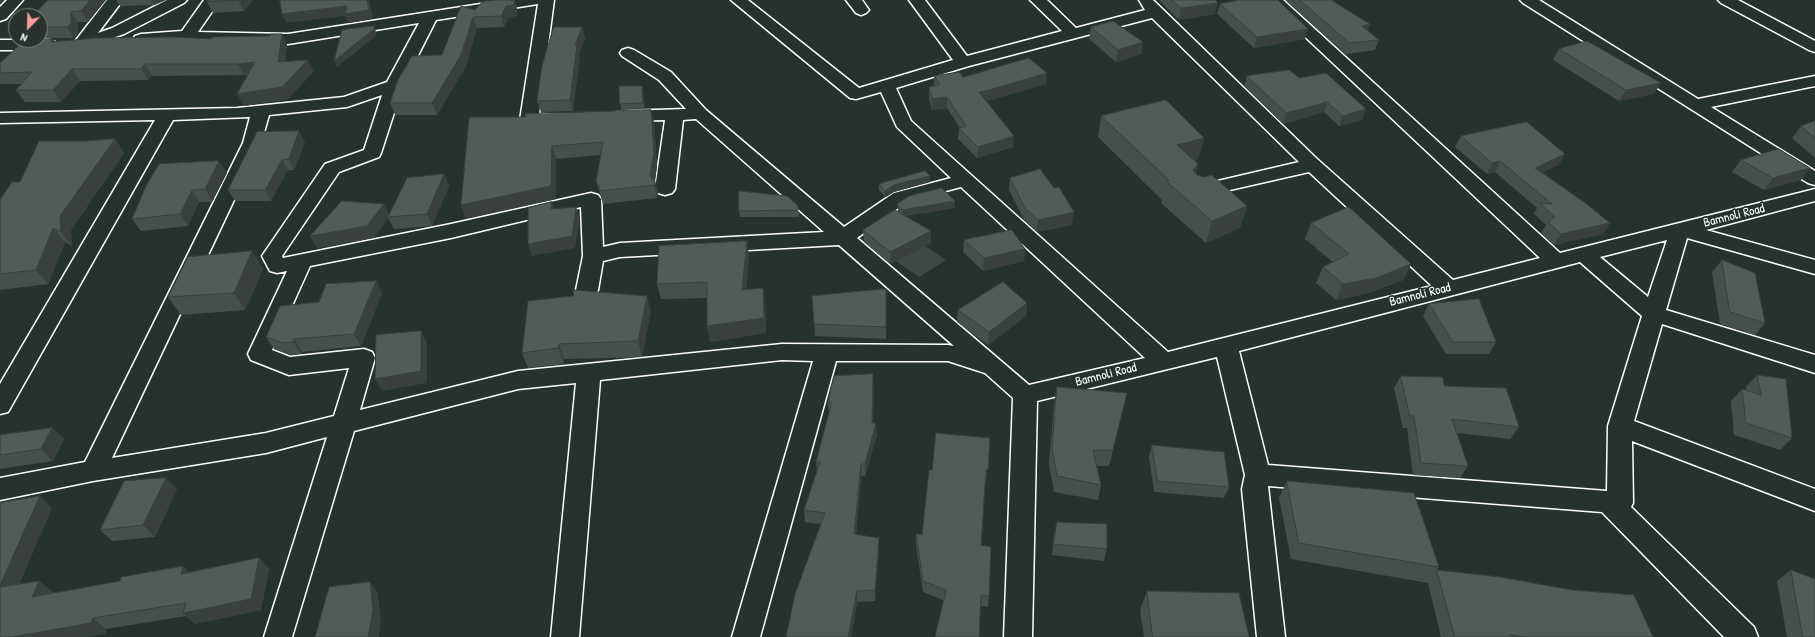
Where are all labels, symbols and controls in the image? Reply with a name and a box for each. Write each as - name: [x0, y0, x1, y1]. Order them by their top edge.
- north arrow: [8, 8, 48, 48]
- text: N: [18, 31, 29, 46]
- street label: Bamnoli Road: [1702, 201, 1766, 231]
- street label: Bamnoli Road: [1388, 280, 1452, 310]
- street label: Bamnoli Road: [1074, 360, 1138, 390]

